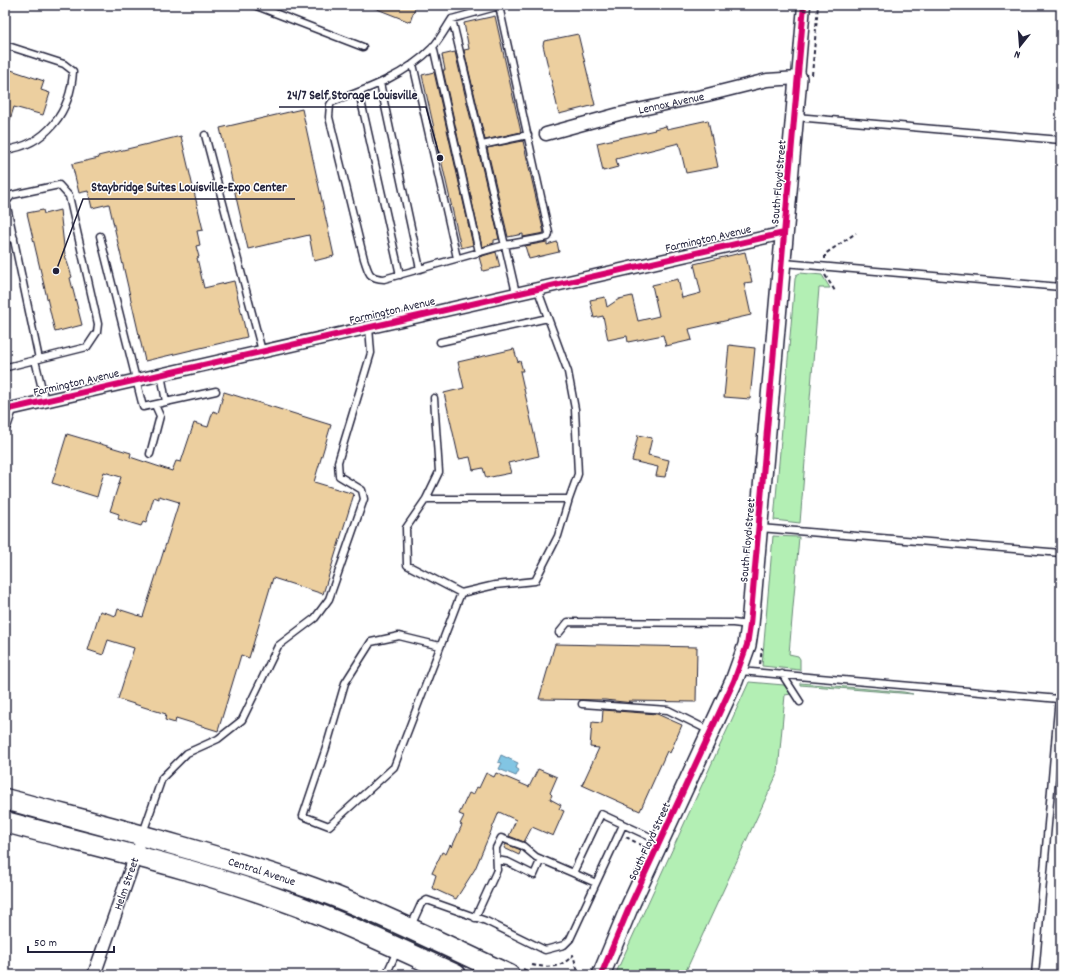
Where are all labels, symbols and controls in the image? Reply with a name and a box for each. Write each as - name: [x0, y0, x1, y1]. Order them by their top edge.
- north arrow: [1000, 26, 1040, 66]
- text: N: [1012, 45, 1023, 62]
- callout: 24/7 Self Storage Louisville: [279, 82, 426, 107]
- text: 24/7 Self Storage Louisville: [287, 87, 418, 106]
- street label: Lennox Avenue: [637, 89, 706, 120]
- street label: South Floyd Street: [767, 139, 792, 225]
- callout: Staybridge Suites Louisville-Expo Center: [83, 174, 295, 199]
- text: Staybridge Suites Louisville-Expo Center: [91, 179, 288, 198]
- street label: Farmington Avenue: [664, 221, 753, 258]
- street label: Farmington Avenue: [348, 293, 437, 330]
- street label: Farmington Avenue: [32, 365, 121, 402]
- street label: South Floyd Street: [736, 497, 761, 583]
- street label: South Floyd Street: [625, 799, 676, 883]
- street label: Central Avenue: [226, 854, 298, 891]
- street label: Helm Street: [110, 855, 145, 912]
- scale bar: [28, 928, 114, 954]
- text: 50 m: [34, 935, 57, 952]

